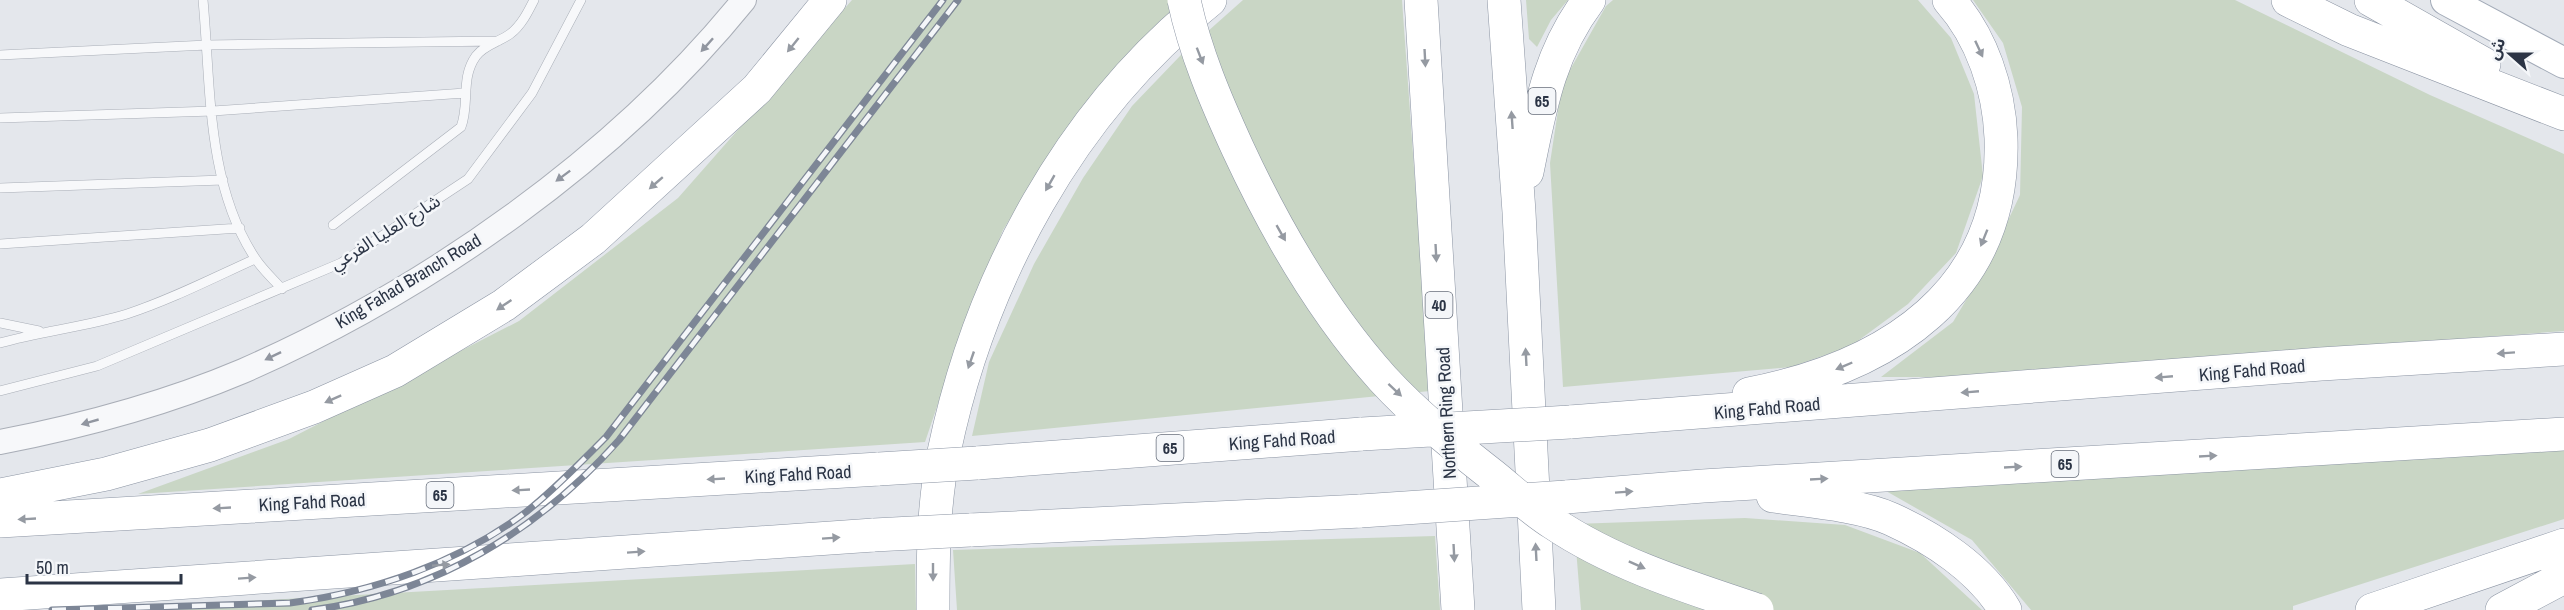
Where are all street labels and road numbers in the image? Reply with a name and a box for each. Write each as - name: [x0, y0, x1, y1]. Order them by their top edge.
- road number: 65: [1528, 88, 1556, 114]
- street label: شارع العليا الفرعي: [325, 188, 446, 278]
- street label: King Fahad Branch Road: [330, 228, 486, 334]
- road number: 40: [1426, 292, 1452, 318]
- street label: Northern Ring Road: [1430, 346, 1462, 480]
- street label: King Fahd Road: [2198, 353, 2306, 387]
- street label: King Fahd Road: [1713, 391, 1821, 425]
- street label: King Fahd Road: [1228, 424, 1336, 456]
- road number: 65: [1156, 435, 1184, 461]
- road number: 65: [2052, 451, 2078, 477]
- street label: King Fahd Road: [744, 459, 852, 489]
- road number: 65: [426, 482, 454, 508]
- street label: King Fahd Road: [258, 487, 366, 517]

